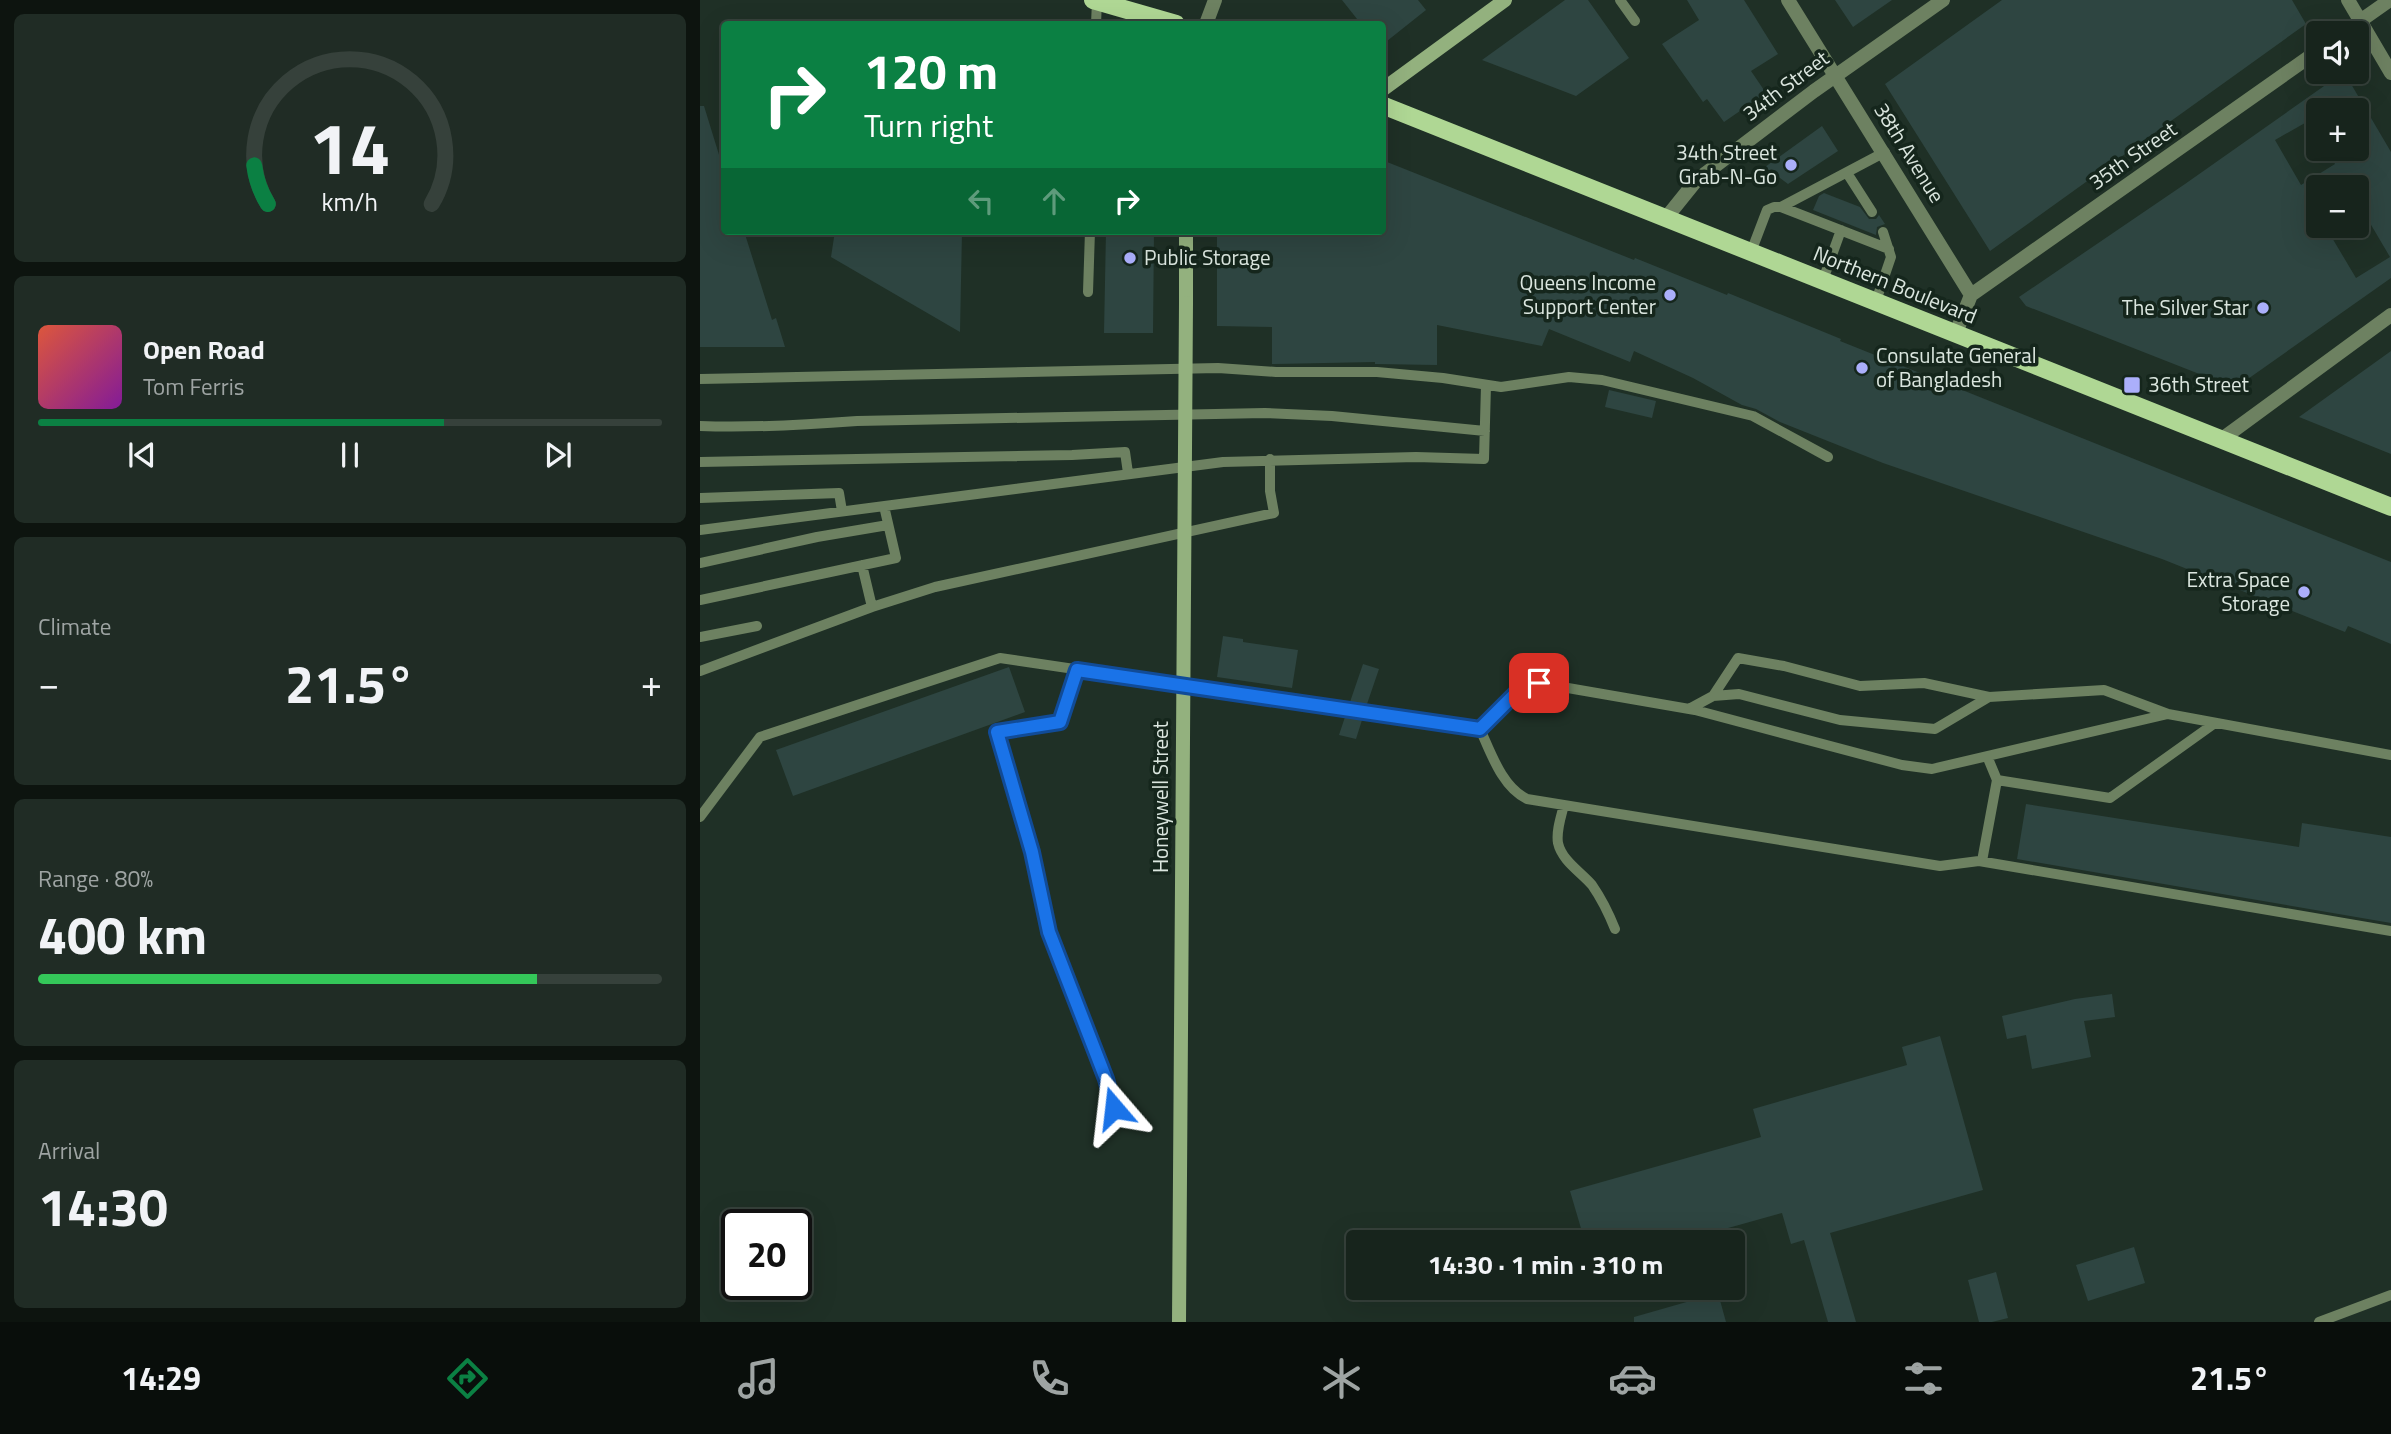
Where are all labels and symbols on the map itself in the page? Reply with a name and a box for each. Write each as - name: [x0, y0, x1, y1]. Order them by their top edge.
- street label: 34th Street: [1735, 42, 1836, 128]
- street label: 38th Avenue: [1866, 96, 1953, 209]
- street label: 35th Street: [2082, 113, 2183, 197]
- place label: 34th Street Grab-N-Go: [1676, 136, 1778, 192]
- marker: 34th Street Grab-N-Go: [1783, 157, 1799, 173]
- street label: Northern Boulevard: [1809, 237, 1982, 331]
- place label: Public Storage: [1144, 241, 1271, 273]
- marker: Public Storage: [1122, 250, 1138, 266]
- place label: Queens Income Support Center: [1519, 266, 1656, 322]
- marker: Queens Income Support Center: [1662, 287, 1678, 303]
- place label: The Silver Star: [2122, 291, 2249, 323]
- marker: The Silver Star: [2255, 300, 2271, 316]
- place label: Consulate General of Bangladesh: [1876, 339, 2037, 395]
- marker: Consulate General of Bangladesh: [1854, 360, 1870, 376]
- place label: 36th Street: [2148, 368, 2250, 400]
- marker: 36th Street: [2122, 375, 2142, 395]
- place label: Extra Space Storage: [2187, 563, 2290, 619]
- marker: Extra Space Storage: [2296, 584, 2312, 600]
- pin: [1509, 653, 1569, 713]
- street label: Honeywell Street: [1144, 720, 1176, 873]
- position arrow: [1077, 1071, 1151, 1145]
- speed limit sign: 20: [721, 1209, 812, 1300]

